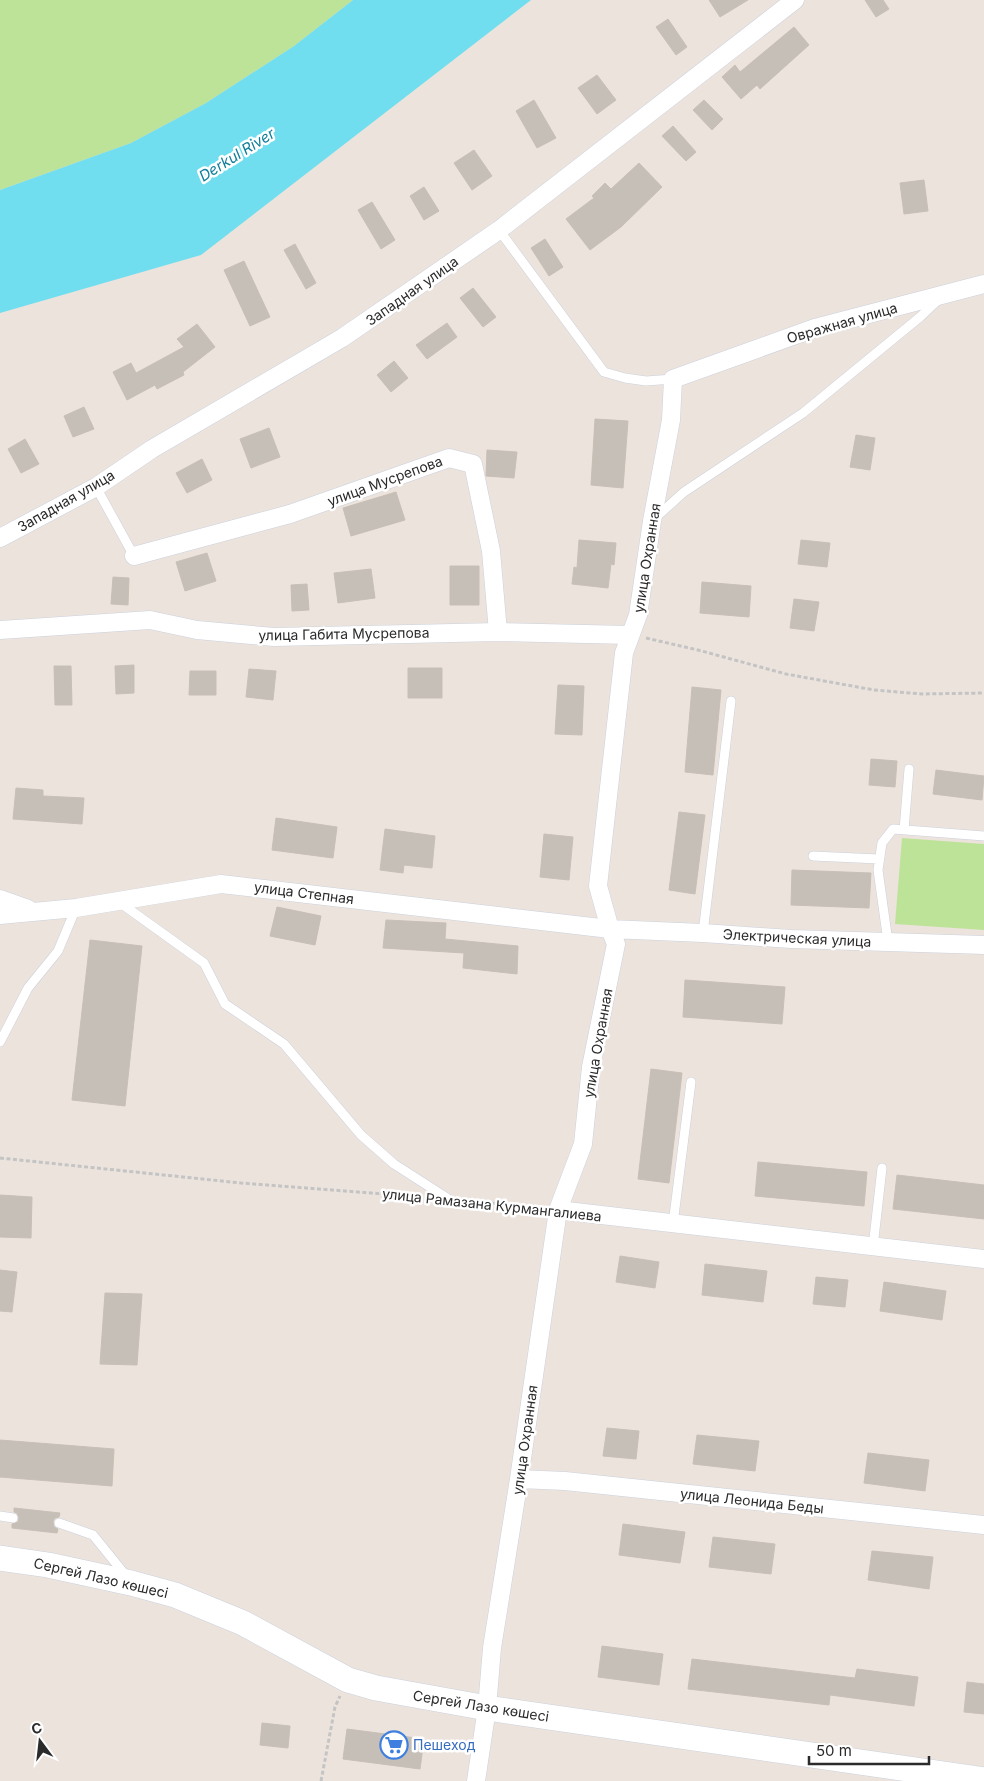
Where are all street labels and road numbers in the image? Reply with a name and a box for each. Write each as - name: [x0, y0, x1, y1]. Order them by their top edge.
- street label: Западная улица: [362, 252, 461, 329]
- street label: Овражная улица: [785, 299, 899, 346]
- street label: улица Мусрепова: [325, 452, 445, 509]
- street label: Западная улица: [14, 466, 117, 535]
- street label: улица Охранная: [629, 502, 664, 614]
- street label: улица Габита Мусрепова: [258, 624, 430, 643]
- street label: улица Степная: [253, 878, 355, 907]
- street label: Электрическая улица: [722, 925, 872, 950]
- street label: улица Охранная: [580, 987, 616, 1099]
- street label: улица Рамазана Курмангалиева: [382, 1185, 603, 1224]
- street label: улица Охранная: [508, 1384, 541, 1496]
- street label: улица Леонида Беды: [679, 1485, 825, 1516]
- street label: Сергей Лазо көшесі: [32, 1554, 170, 1601]
- street label: Сергей Лазо көшесі: [412, 1686, 550, 1725]

